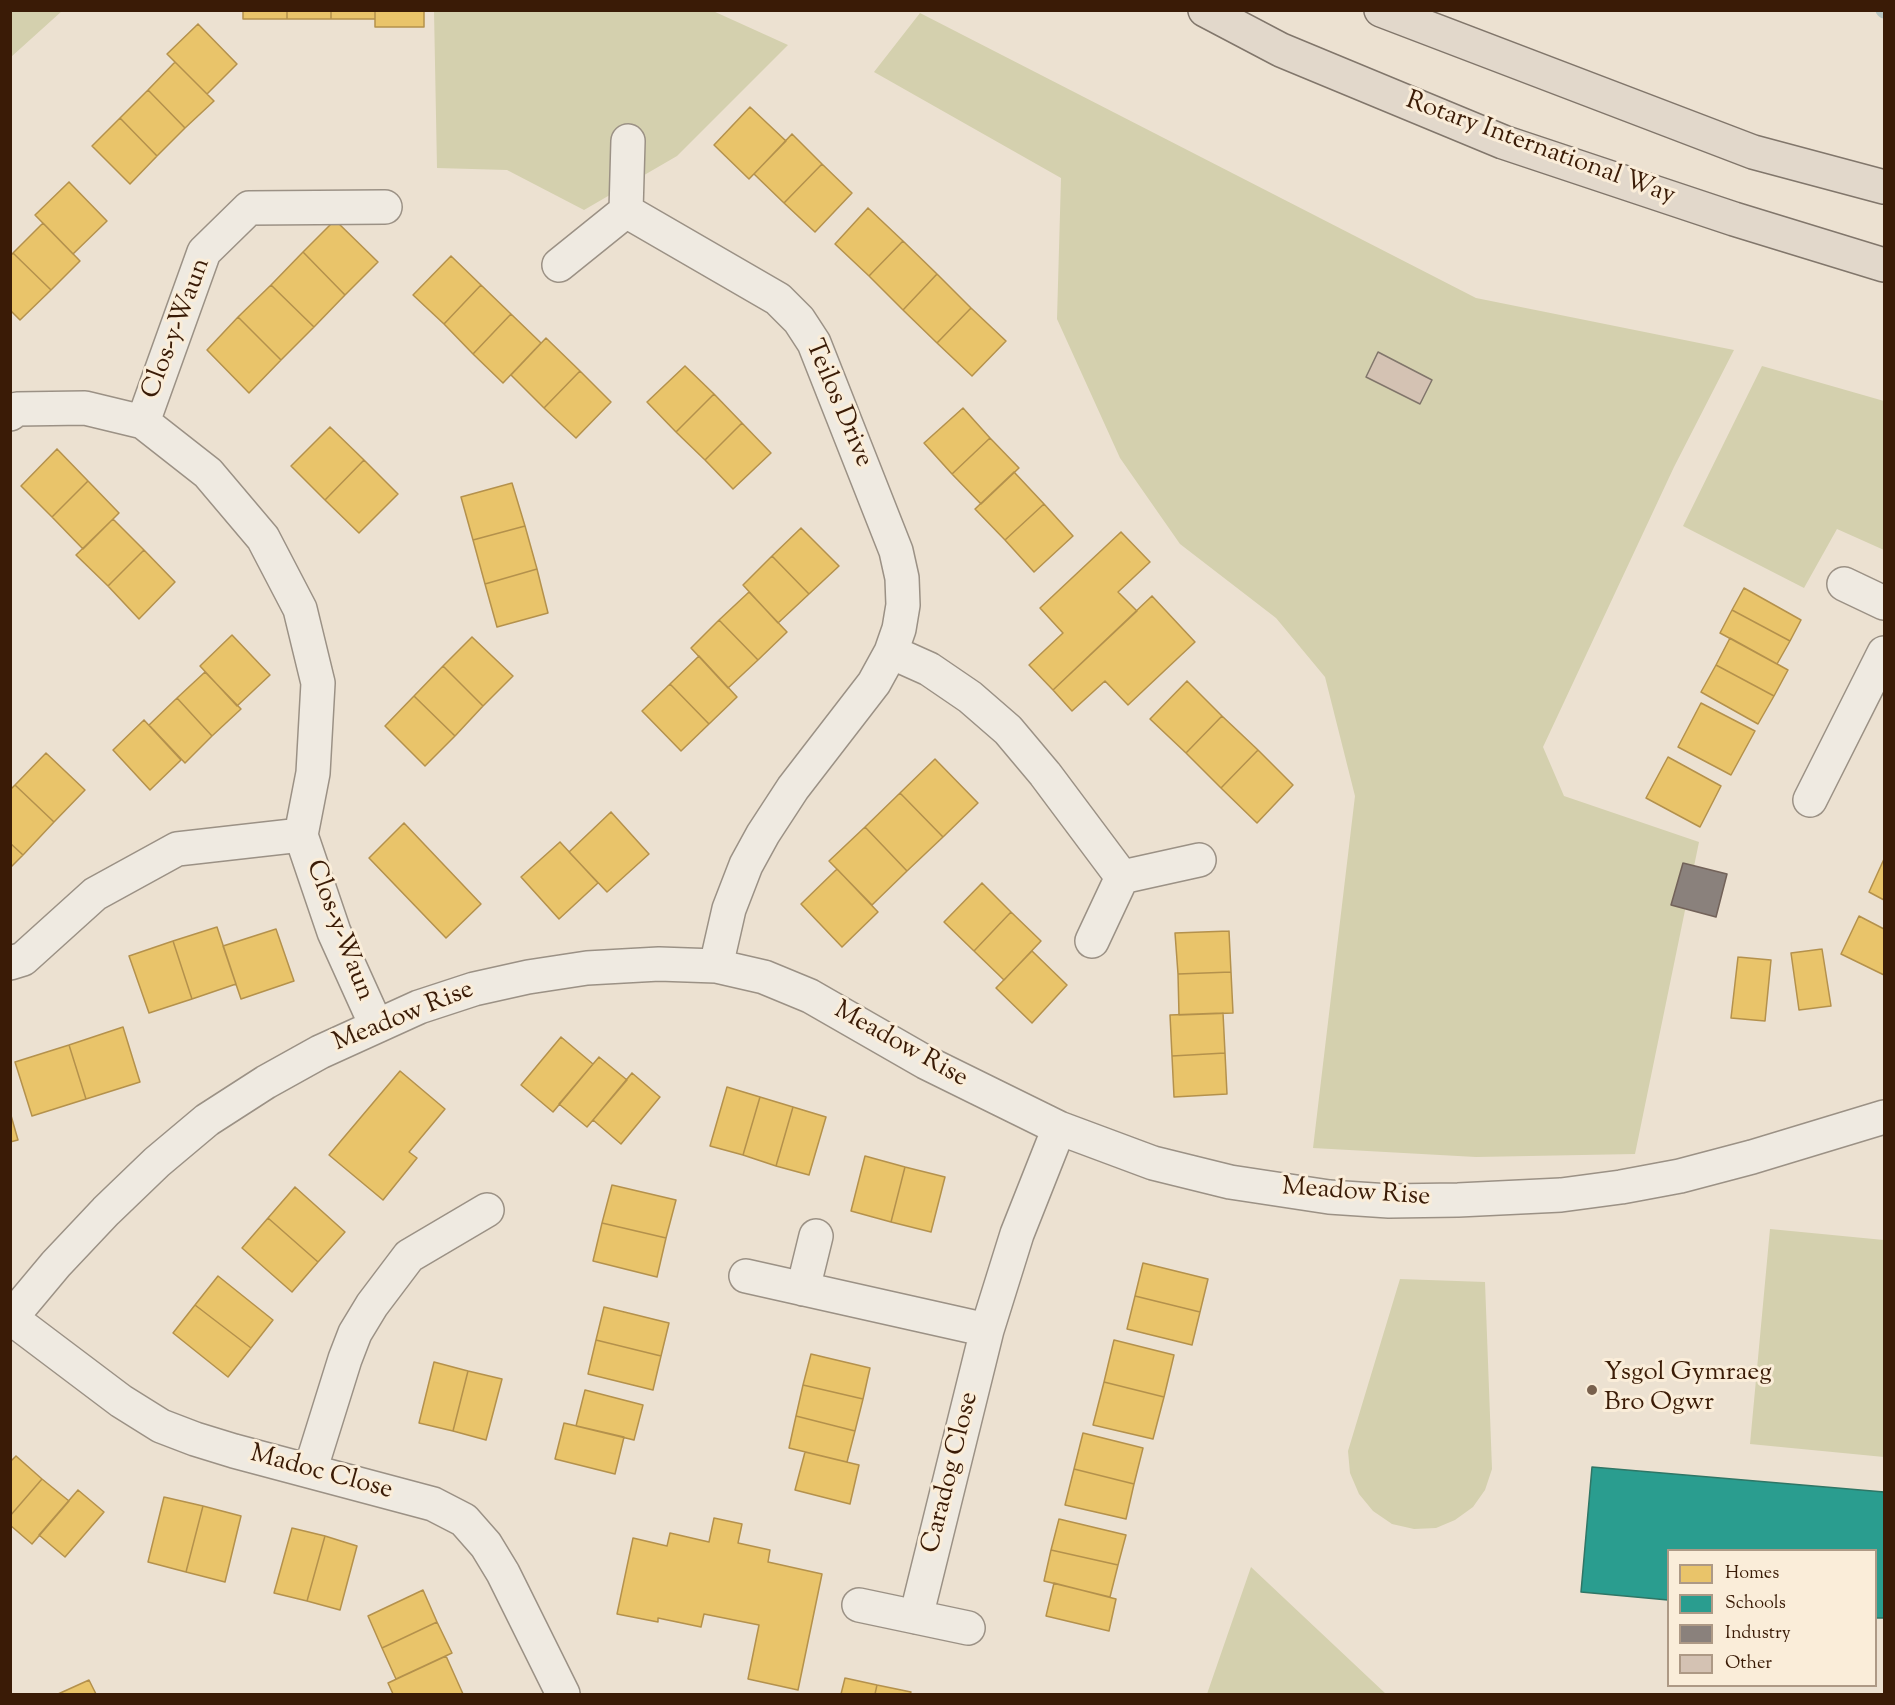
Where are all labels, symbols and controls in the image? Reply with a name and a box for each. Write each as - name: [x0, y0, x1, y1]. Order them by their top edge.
- street label: Rotary International Way: [1401, 87, 1679, 213]
- street label: Clos-y-Waun: [137, 254, 219, 404]
- street label: Teilos Drive: [796, 336, 878, 472]
- street label: Clos-y-Waun: [297, 856, 379, 1006]
- street label: Meadow Rise: [329, 976, 479, 1060]
- street label: Meadow Rise: [827, 996, 973, 1096]
- street label: Meadow Rise: [1281, 1173, 1431, 1215]
- place label: Ysgol Gymraeg Bro Ogwr: [1604, 1359, 1772, 1420]
- marker: Ysgol Gymraeg Bro Ogwr: [1585, 1383, 1599, 1397]
- street label: Caradog Close: [917, 1389, 987, 1557]
- street label: Madoc Close: [246, 1440, 396, 1508]
- legend: [1667, 1549, 1877, 1687]
- text: Homes: [1725, 1561, 1779, 1587]
- text: Schools: [1725, 1591, 1786, 1617]
- text: Industry: [1725, 1621, 1791, 1647]
- text: Other: [1725, 1651, 1772, 1677]

